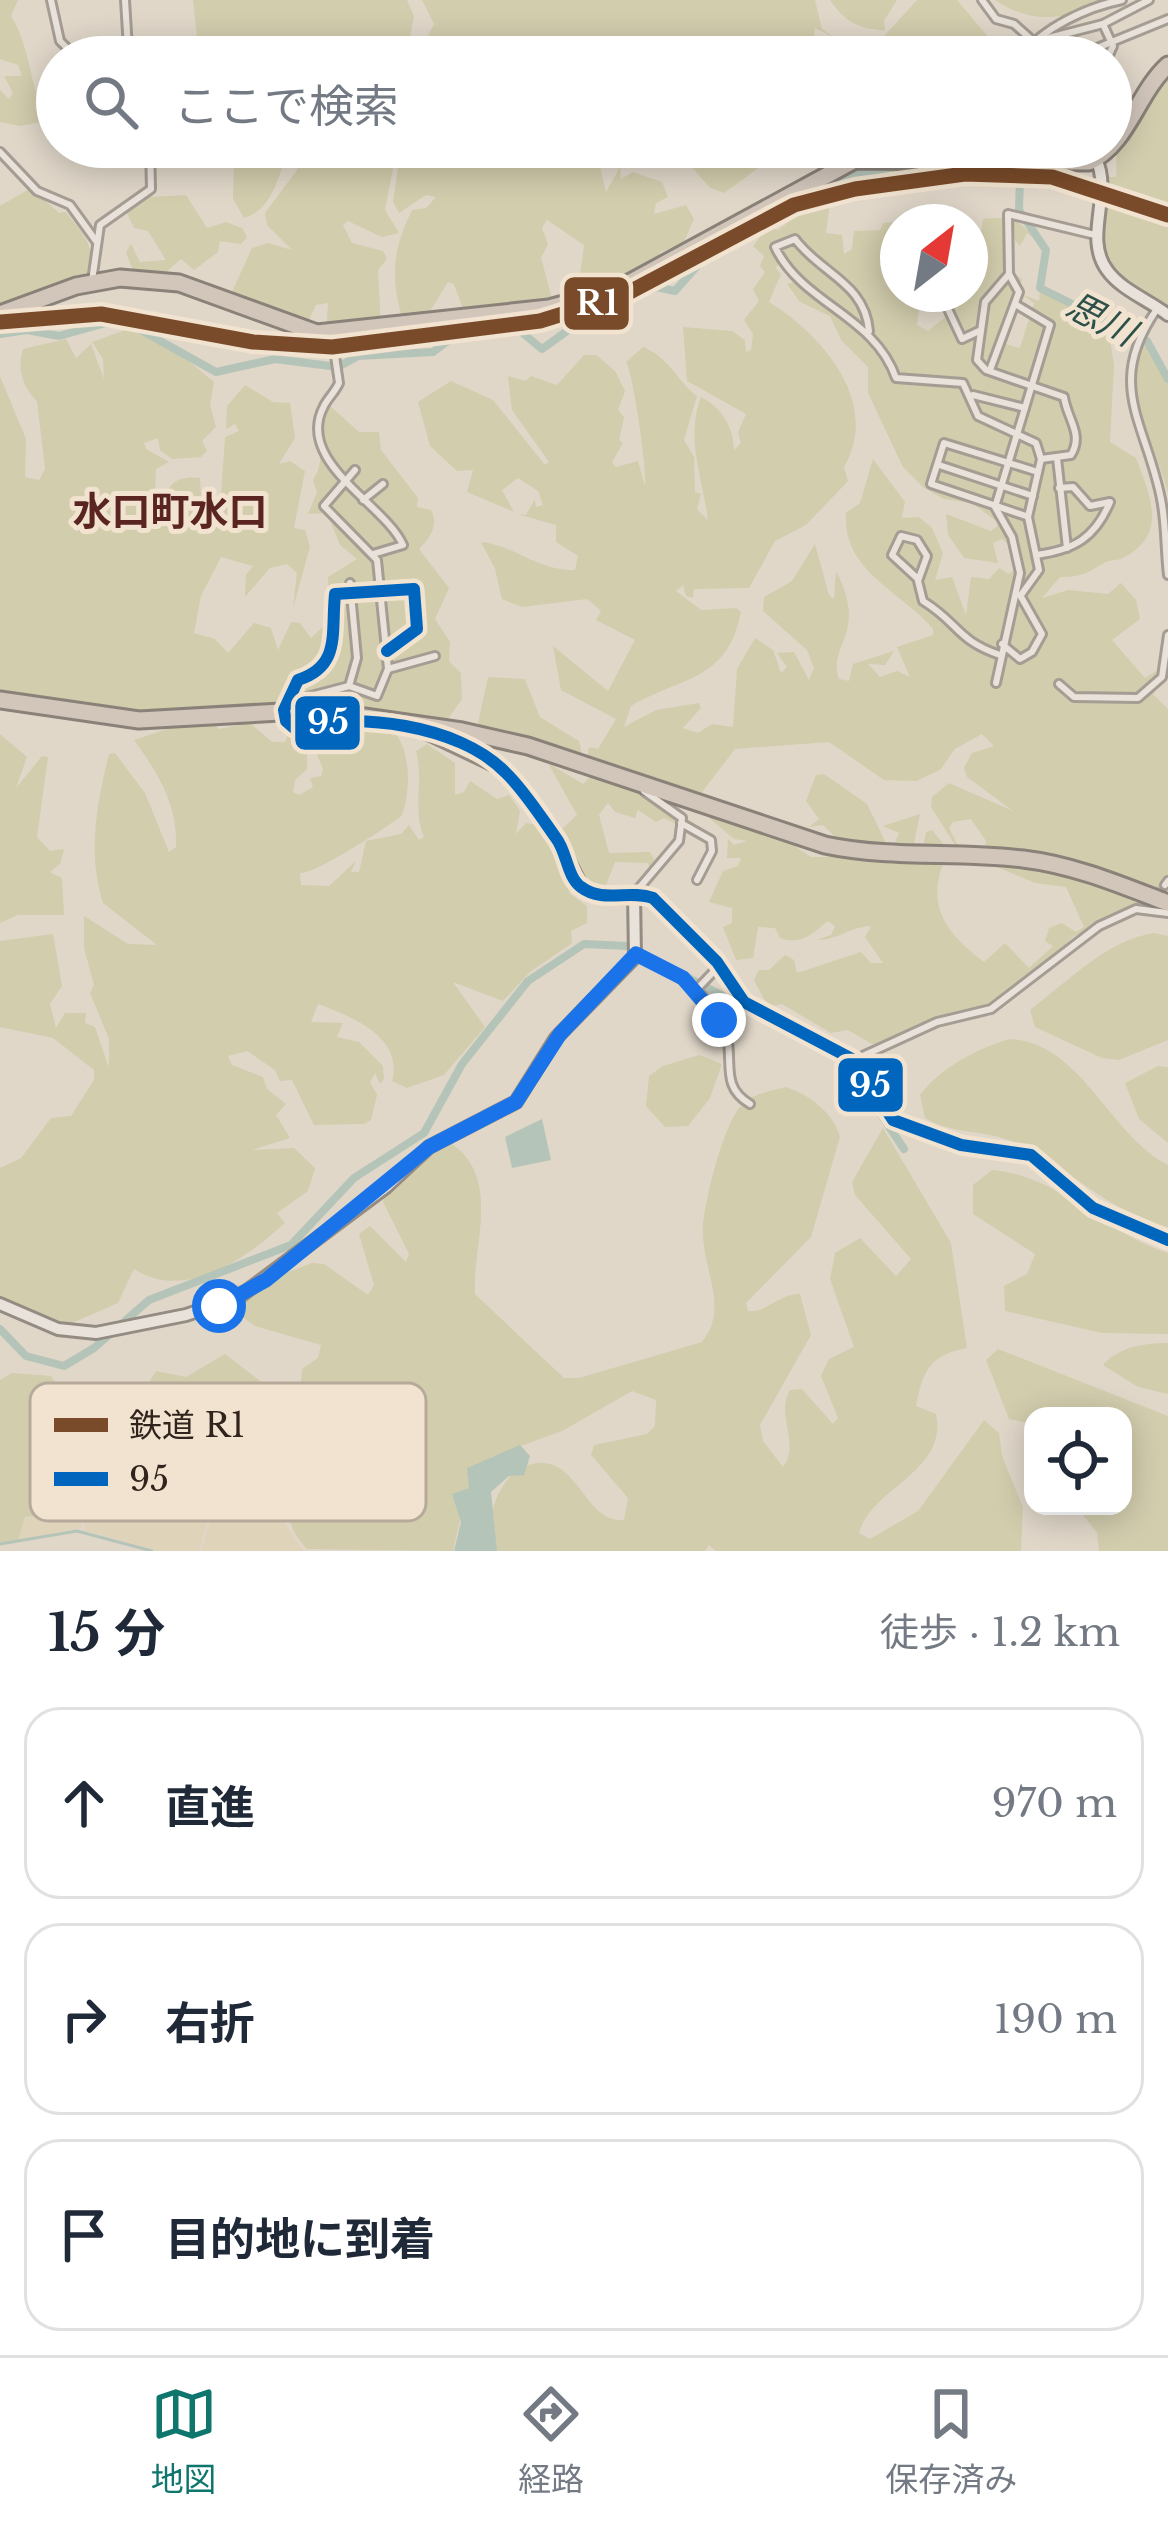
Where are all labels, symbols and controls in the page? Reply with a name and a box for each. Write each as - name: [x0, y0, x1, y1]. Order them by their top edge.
- search box: [36, 36, 1132, 168]
- icon: search: [78, 69, 144, 135]
- text: ここで検索: [174, 78, 399, 134]
- north arrow: [880, 204, 988, 312]
- line badge: R1: [562, 275, 631, 332]
- text: R1: [576, 283, 618, 324]
- water label: 思川: [1059, 283, 1147, 357]
- district label: 水口町水口: [72, 487, 268, 536]
- line badge: 95: [293, 694, 362, 752]
- text: 95: [307, 702, 349, 743]
- route end: [692, 993, 746, 1047]
- line badge: 95: [836, 1056, 905, 1114]
- text: 95: [849, 1065, 891, 1106]
- route start: [192, 1279, 246, 1333]
- legend: [30, 1383, 426, 1521]
- text: 鉄道 R1: [129, 1405, 245, 1446]
- map controls: [1024, 1407, 1132, 1515]
- button: locate: [1024, 1407, 1132, 1515]
- text: 95: [129, 1459, 169, 1500]
- text: 15 分: [48, 1602, 165, 1665]
- text: 徒歩 · 1.2 km: [880, 1608, 1120, 1657]
- icon: ahead: [51, 1770, 117, 1836]
- text: 直進: [165, 1779, 255, 1835]
- text: 970 m: [991, 1779, 1117, 1828]
- icon: right: [51, 1986, 117, 2052]
- text: 右折: [165, 1995, 255, 2051]
- text: 190 m: [994, 1995, 1117, 2044]
- icon: arrive: [51, 2202, 117, 2268]
- text: 目的地に到着: [165, 2211, 435, 2267]
- tab: 地図: [151, 2381, 217, 2501]
- tab: 経路: [518, 2381, 584, 2501]
- tab: 保存済み: [885, 2381, 1017, 2501]

